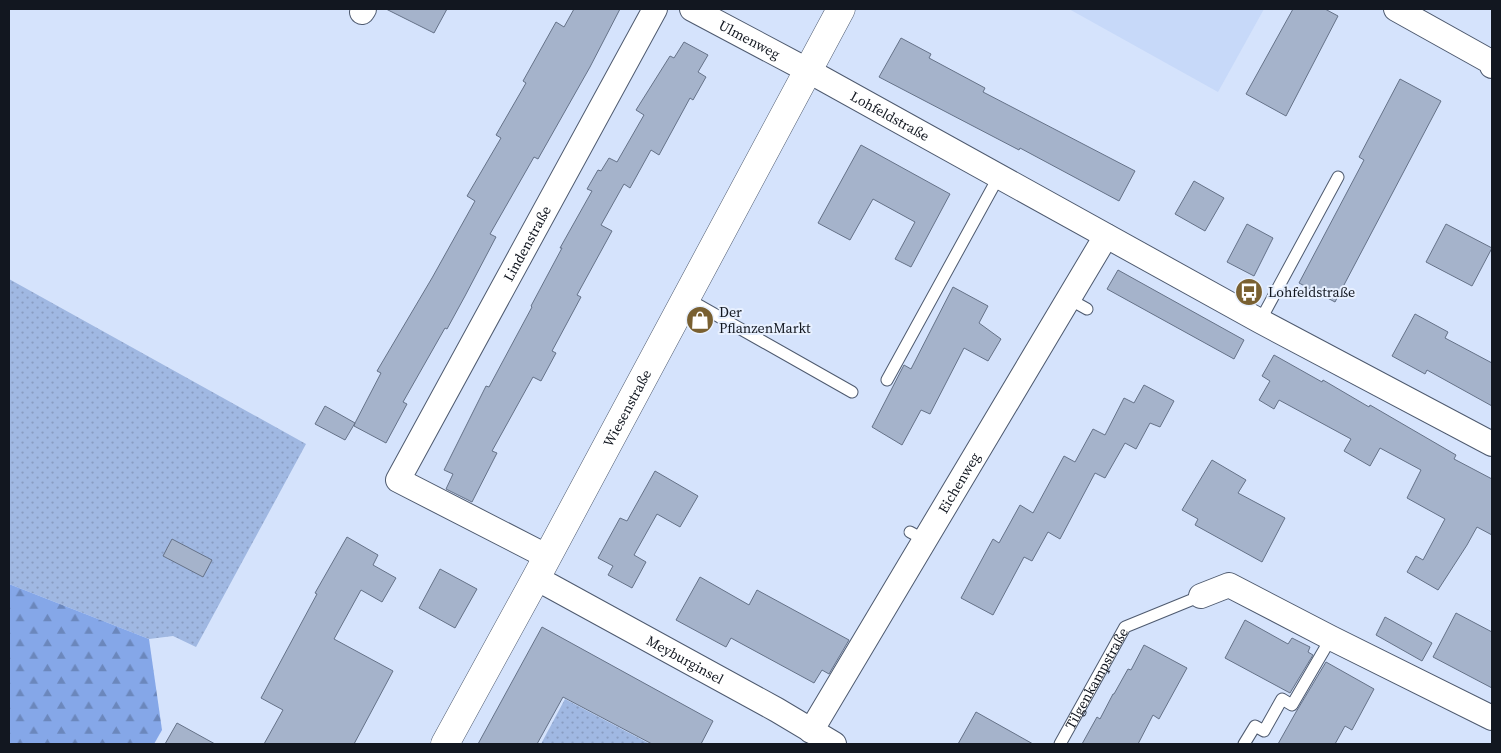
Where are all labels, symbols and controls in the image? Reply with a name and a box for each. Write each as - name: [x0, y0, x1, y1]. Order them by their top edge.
- street label: Ulmenweg: [715, 15, 784, 64]
- street label: Lohfeldstraße: [847, 86, 933, 146]
- street label: Lindenstraße: [498, 202, 556, 285]
- bus stop icon: Lohfeldstraße: [1234, 277, 1264, 307]
- place label: Lohfeldstraße: [1268, 282, 1355, 302]
- place label: Der PflanzenMarkt: [719, 302, 811, 338]
- shop icon: Der PflanzenMarkt: [685, 305, 715, 335]
- street label: Wiesenstraße: [598, 366, 656, 450]
- street label: Eichenweg: [933, 449, 985, 517]
- street label: Tilgenkampstraße: [1060, 624, 1133, 733]
- street label: Meyburginsel: [643, 630, 727, 689]

